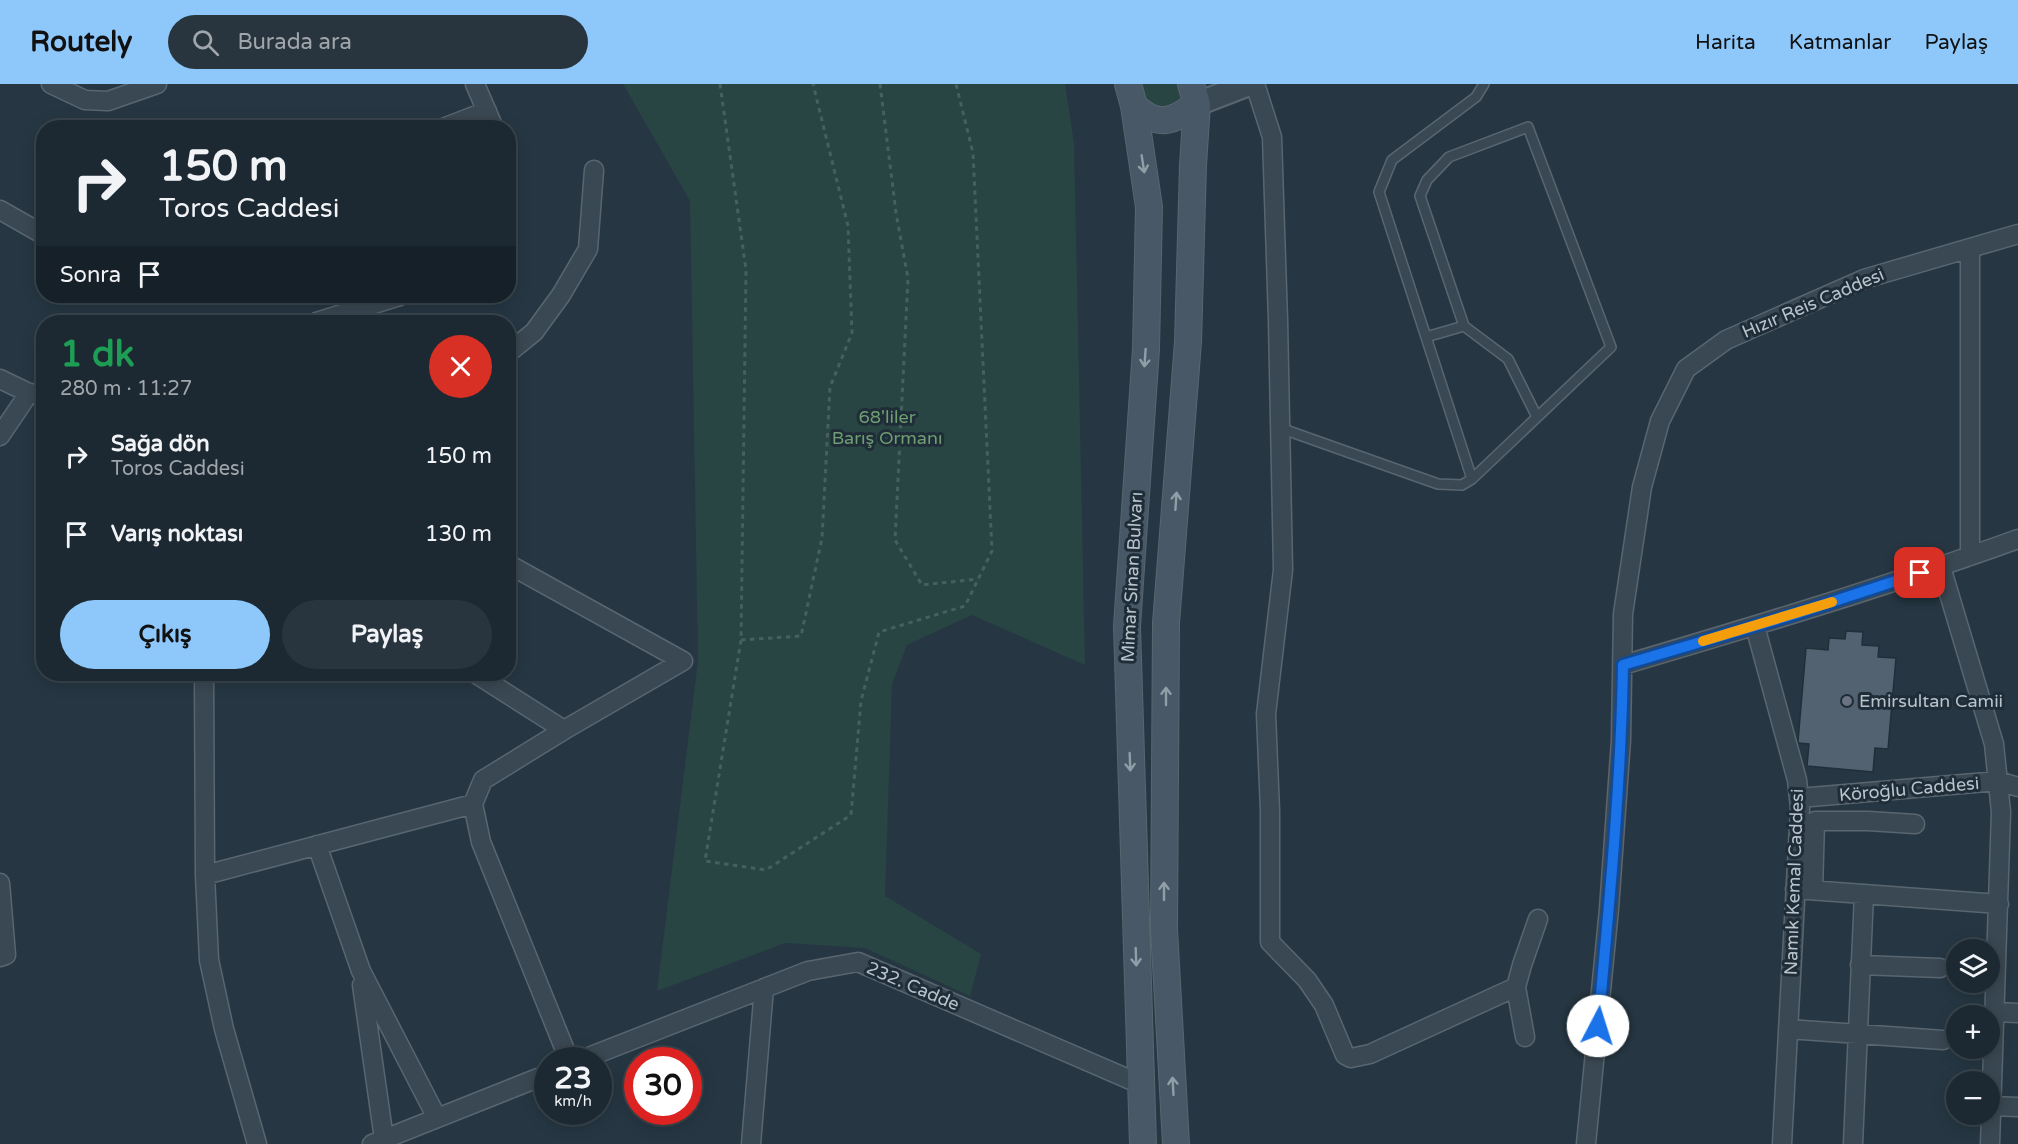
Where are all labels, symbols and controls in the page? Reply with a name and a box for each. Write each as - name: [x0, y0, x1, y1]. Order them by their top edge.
- search box: [168, 15, 588, 69]
- text: Routely: [30, 25, 132, 59]
- icon: search: [189, 26, 222, 59]
- text: Burada ara: [237, 29, 352, 55]
- text: Harita: [1695, 30, 1756, 55]
- text: Katmanlar: [1789, 30, 1891, 55]
- text: Paylaş: [1924, 30, 1988, 55]
- text: 150 m: [159, 141, 288, 192]
- icon: right: [60, 144, 138, 222]
- one-way arrow: [1137, 153, 1148, 173]
- text: Toros Caddesi: [159, 192, 339, 225]
- icon: arrive: [133, 258, 166, 291]
- text: Sonra: [60, 262, 121, 288]
- street label: Hızır Reis Caddesi: [1739, 263, 1887, 343]
- text: 1 dk: [60, 333, 134, 376]
- button: close: [429, 335, 492, 398]
- one-way arrow: [1139, 348, 1150, 368]
- text: 280 m · 11:27: [60, 377, 192, 401]
- park label: 68'liler Barış Ormanı: [832, 406, 942, 449]
- text: Sağa dön: [111, 431, 210, 457]
- icon: right: [60, 440, 93, 473]
- text: 150 m: [425, 443, 492, 469]
- text: Toros Caddesi: [111, 457, 245, 481]
- street label: Mimar Sinan Bulvarı: [1117, 491, 1147, 663]
- one-way arrow: [1170, 492, 1181, 512]
- icon: arrive: [60, 518, 93, 551]
- text: Varış noktası: [111, 521, 243, 547]
- text: 130 m: [425, 521, 492, 547]
- pin: [1894, 547, 1945, 598]
- icon: arrive: [1903, 556, 1936, 589]
- button: Çıkış: [60, 600, 270, 669]
- button: Paylaş: [282, 600, 492, 669]
- one-way arrow: [1160, 686, 1172, 706]
- place label: Emirsultan Camii: [1859, 690, 2003, 712]
- marker: Emirsultan Camii: [1840, 694, 1854, 708]
- one-way arrow: [1125, 752, 1136, 772]
- street label: Köroğlu Caddesi: [1838, 772, 1980, 806]
- street label: Namık Kemal Caddesi: [1780, 788, 1808, 976]
- one-way arrow: [1158, 881, 1170, 901]
- map controls: [1946, 939, 2000, 1125]
- button: layers: [1946, 939, 2000, 993]
- one-way arrow: [1130, 947, 1142, 967]
- street label: 232. Cadde: [863, 957, 963, 1015]
- position arrow: [1566, 994, 1630, 1058]
- button: +: [1946, 1005, 2000, 1059]
- speed limit sign: 30: [624, 1047, 702, 1125]
- text: 23: [554, 1060, 592, 1097]
- button: −: [1946, 1071, 2000, 1125]
- one-way arrow: [1167, 1076, 1178, 1096]
- text: km/h: [554, 1092, 592, 1110]

